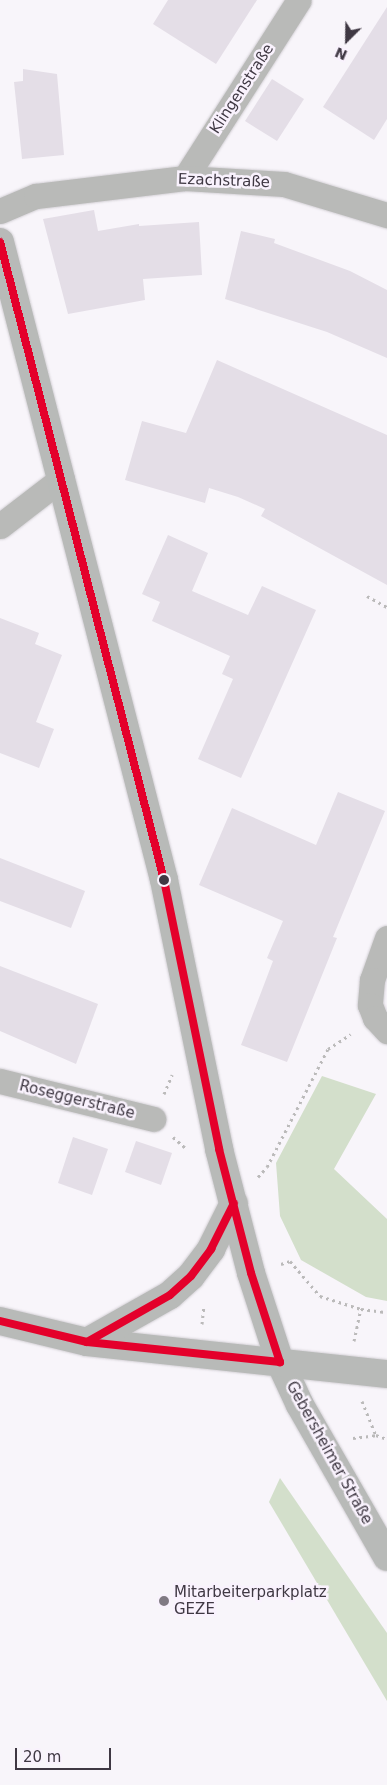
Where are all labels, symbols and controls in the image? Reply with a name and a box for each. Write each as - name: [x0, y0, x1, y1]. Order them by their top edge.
- north arrow: [322, 15, 372, 65]
- street label: Klingenstraße: [206, 41, 278, 137]
- text: N: [333, 44, 350, 63]
- street label: Ezachstraße: [178, 170, 270, 192]
- unlabelled marker: [159, 875, 169, 885]
- street label: Roseggerstraße: [18, 1077, 136, 1123]
- street label: Gebersheimer Straße: [282, 1378, 376, 1528]
- place label: Mitarbeiterparkplatz GEZE: [174, 1583, 327, 1618]
- marker: Mitarbeiterparkplatz GEZE: [158, 1595, 170, 1607]
- scale bar: [18, 1738, 114, 1770]
- text: 20 m: [23, 1748, 61, 1766]

